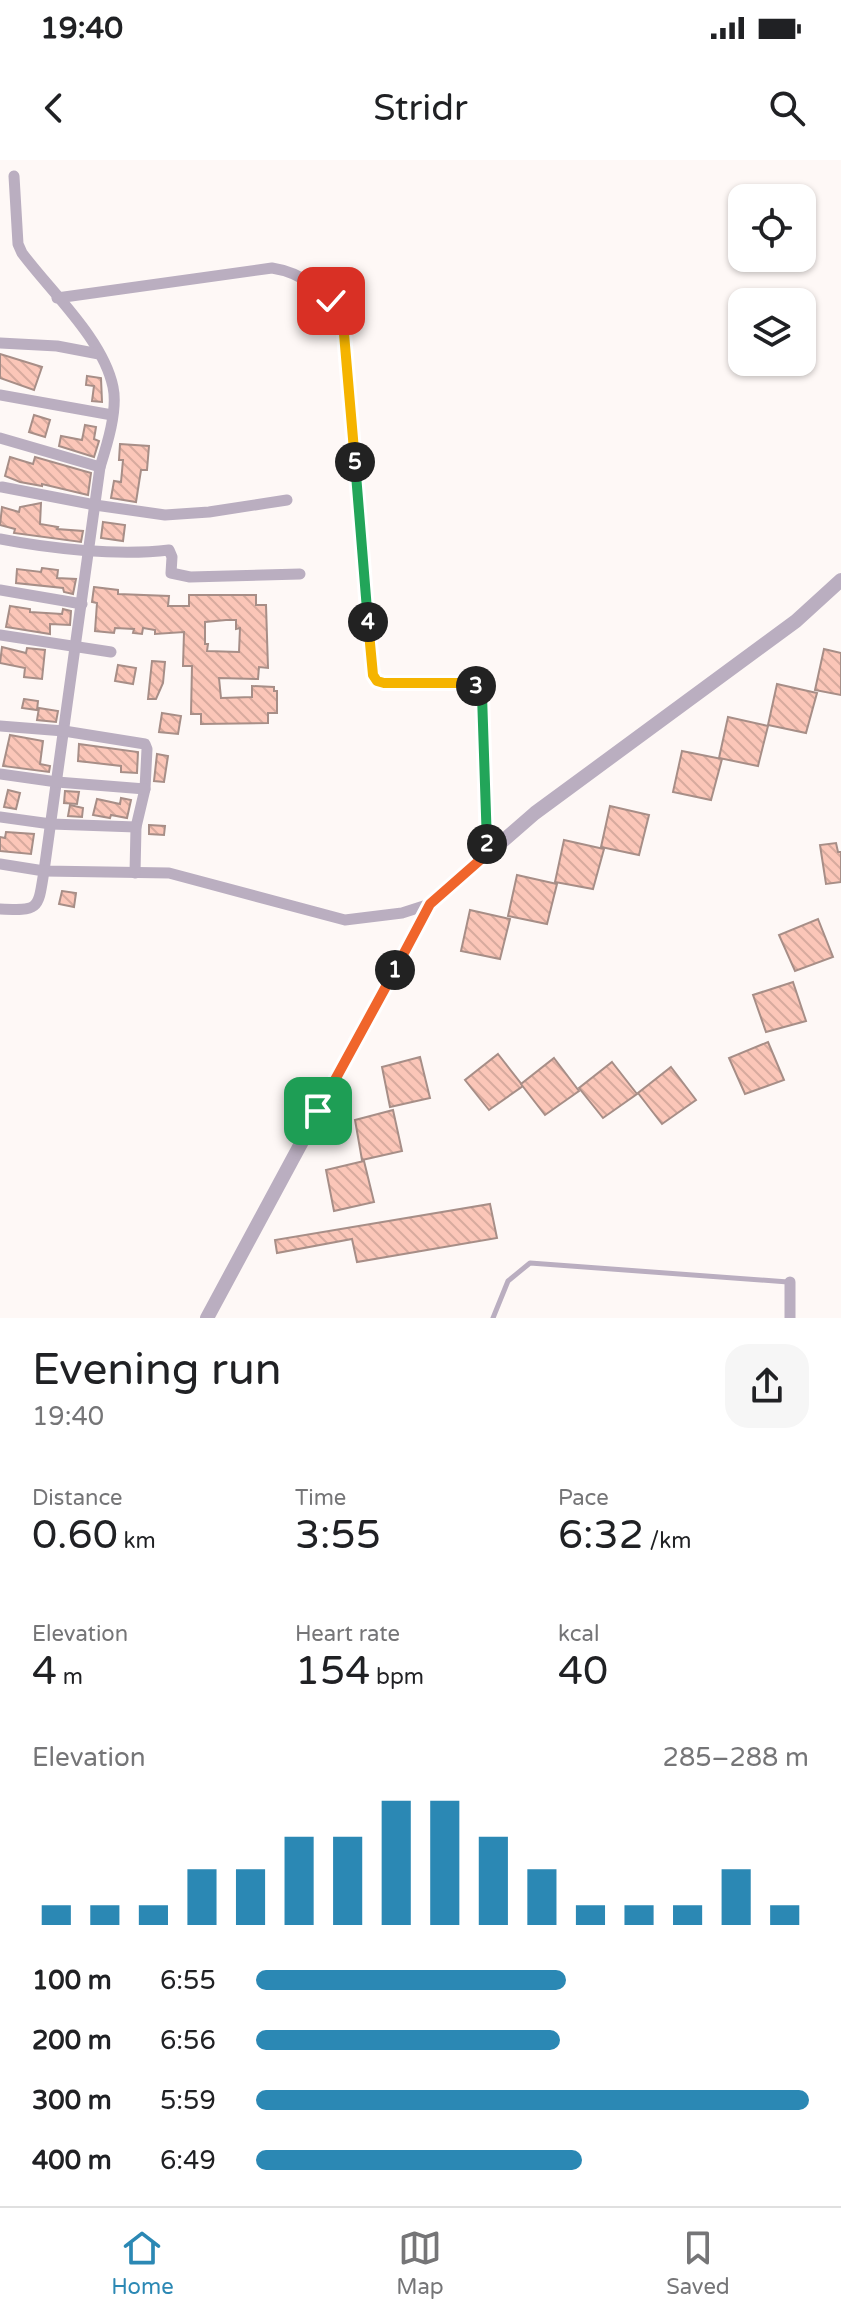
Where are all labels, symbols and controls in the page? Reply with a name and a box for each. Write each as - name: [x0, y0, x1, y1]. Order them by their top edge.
- text: 19:40: [40, 10, 123, 47]
- icon: back: [32, 86, 76, 130]
- icon: search: [765, 86, 809, 130]
- text: Stridr: [373, 87, 468, 130]
- map controls: [728, 184, 816, 376]
- button: locate: [728, 184, 816, 272]
- pin: [297, 267, 365, 335]
- icon: check: [309, 279, 353, 323]
- button: layers: [728, 288, 816, 376]
- pin: 5: [335, 442, 375, 482]
- text: 5: [348, 449, 362, 475]
- pin: 4: [348, 602, 388, 642]
- text: 4: [361, 609, 375, 635]
- pin: 3: [456, 666, 496, 706]
- text: 3: [469, 673, 483, 699]
- pin: 2: [467, 824, 507, 864]
- text: 2: [480, 831, 494, 857]
- pin: 1: [375, 950, 415, 990]
- text: 1: [388, 957, 402, 983]
- pin: [284, 1077, 352, 1145]
- icon: arrive: [296, 1089, 340, 1133]
- text: Evening run: [32, 1344, 281, 1397]
- button: share: [725, 1344, 809, 1428]
- text: 19:40: [32, 1401, 104, 1432]
- text: Distance: [32, 1485, 123, 1511]
- text: Time: [295, 1485, 346, 1511]
- text: Pace: [558, 1485, 609, 1511]
- text: 0.60: [32, 1511, 118, 1559]
- text: 3:55: [295, 1511, 381, 1559]
- text: 6:32: [558, 1511, 644, 1559]
- text: km: [118, 1528, 156, 1554]
- text: /km: [644, 1528, 691, 1554]
- text: Elevation: [32, 1621, 128, 1647]
- text: Heart rate: [295, 1621, 400, 1647]
- text: kcal: [558, 1621, 599, 1647]
- text: 4: [32, 1647, 57, 1695]
- text: 154: [295, 1647, 370, 1695]
- text: 40: [558, 1647, 608, 1695]
- text: m: [57, 1664, 83, 1690]
- text: bpm: [370, 1664, 424, 1690]
- text: Elevation: [32, 1742, 146, 1773]
- text: 285–288 m: [663, 1742, 809, 1773]
- text: 100 m: [32, 1965, 112, 1996]
- text: 6:55: [160, 1965, 216, 1996]
- text: 200 m: [32, 2025, 112, 2056]
- text: 6:56: [160, 2025, 216, 2056]
- text: 300 m: [32, 2085, 112, 2116]
- text: 5:59: [160, 2085, 216, 2116]
- text: 400 m: [32, 2145, 112, 2176]
- text: 6:49: [160, 2145, 216, 2176]
- tab: Home: [111, 2226, 174, 2300]
- tab: Map: [396, 2226, 444, 2300]
- tab: Saved: [666, 2226, 730, 2300]

